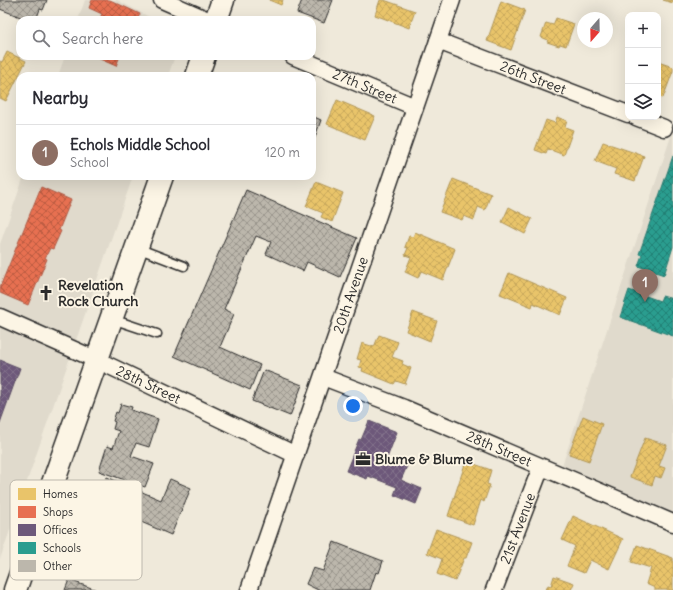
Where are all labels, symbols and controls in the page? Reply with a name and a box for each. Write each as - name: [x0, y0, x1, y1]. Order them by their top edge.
- north arrow: [577, 12, 613, 48]
- map controls: [625, 12, 661, 120]
- button: +: [625, 12, 661, 48]
- search box: [16, 16, 316, 60]
- icon: search: [30, 27, 52, 49]
- text: Search here: [62, 29, 143, 48]
- button: −: [625, 48, 661, 84]
- street label: 26th Street: [498, 57, 569, 99]
- street label: 27th Street: [330, 65, 400, 108]
- button: layers: [625, 84, 661, 120]
- text: Nearby: [32, 87, 88, 109]
- text: Echols Middle School: [70, 135, 210, 154]
- text: 1: [42, 144, 48, 161]
- text: 120 m: [265, 144, 300, 161]
- text: School: [70, 154, 109, 171]
- street label: 20th Avenue: [329, 254, 372, 336]
- pin: 1: [632, 269, 658, 302]
- place label: Revelation Rock Church: [58, 276, 138, 310]
- church icon: Revelation Rock Church: [37, 284, 55, 302]
- street label: 28th Street: [113, 361, 184, 408]
- your location: [343, 396, 363, 416]
- street label: 28th Street: [464, 427, 535, 471]
- office icon: Blume & Blume: [354, 450, 372, 468]
- place label: Blume & Blume: [375, 450, 473, 468]
- legend: [10, 480, 142, 580]
- text: Homes: [43, 487, 78, 501]
- street label: 21st Avenue: [496, 490, 539, 566]
- text: Shops: [43, 505, 73, 519]
- text: Offices: [43, 523, 78, 537]
- text: Schools: [43, 541, 81, 555]
- text: Other: [43, 559, 72, 573]

